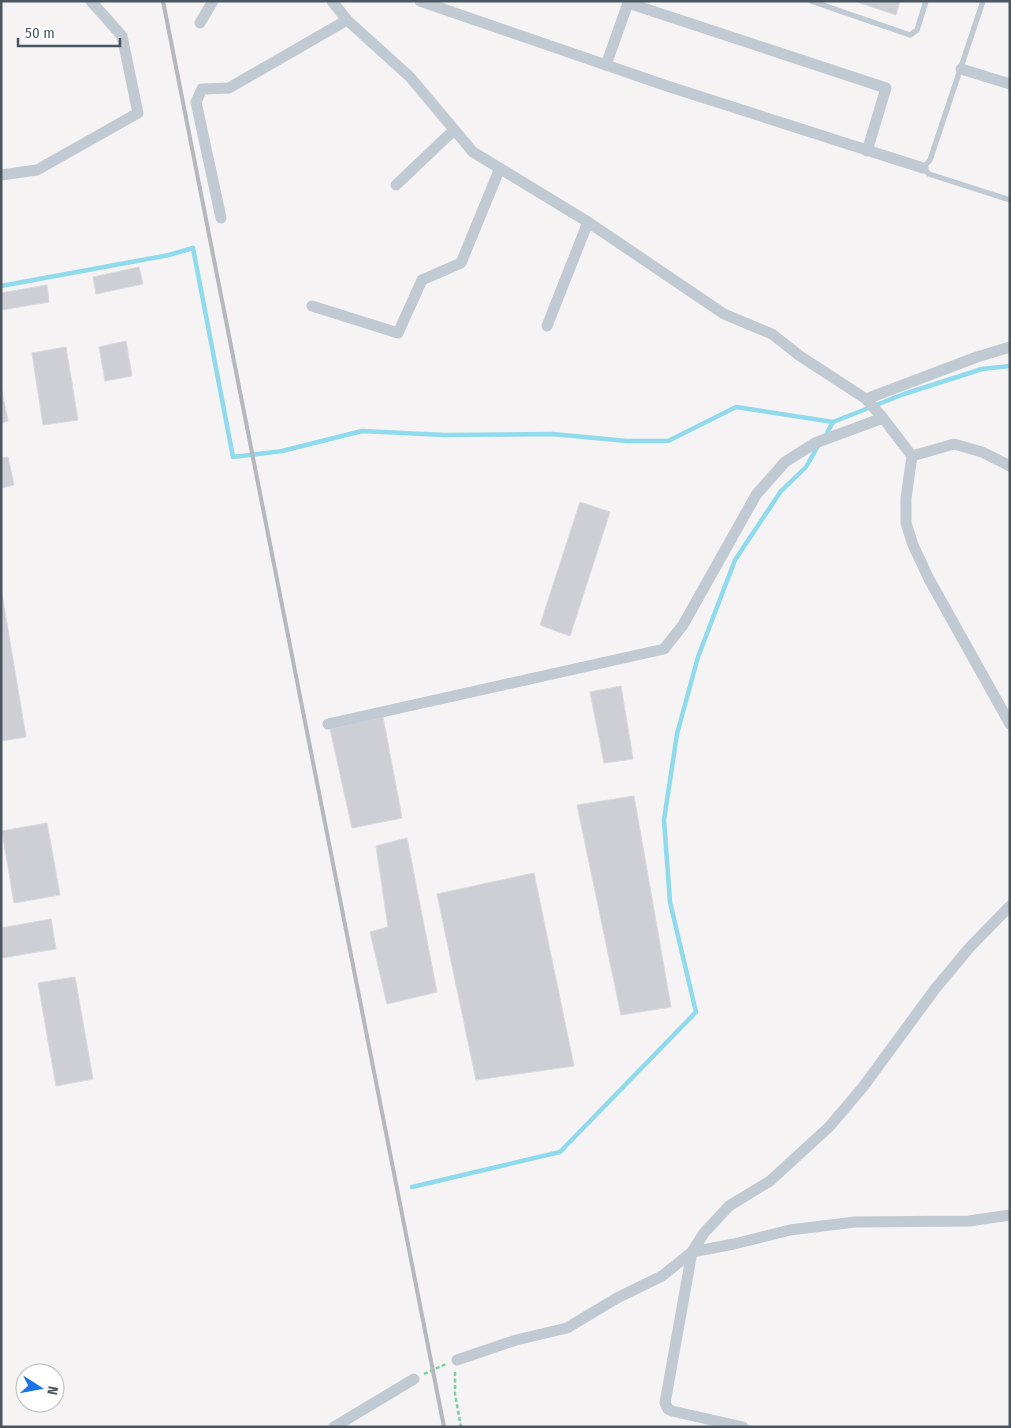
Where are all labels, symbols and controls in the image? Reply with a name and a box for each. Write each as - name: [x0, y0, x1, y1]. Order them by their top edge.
- scale bar: [18, 15, 120, 47]
- text: 50 m: [25, 24, 55, 42]
- north arrow: [15, 1363, 65, 1413]
- text: N: [43, 1385, 61, 1396]

